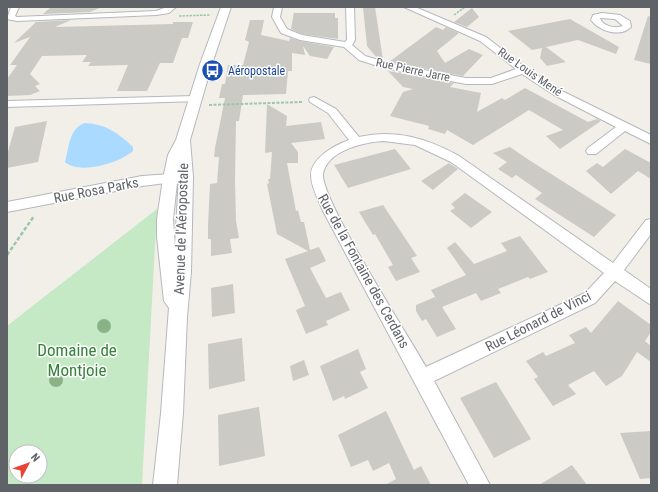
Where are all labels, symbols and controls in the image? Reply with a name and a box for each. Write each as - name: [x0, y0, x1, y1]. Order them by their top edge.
- street label: Rue Louis Mené: [495, 45, 565, 100]
- street label: Rue Pierre Jarre: [375, 55, 452, 85]
- bus stop icon: Aéropostale: [200, 58, 226, 84]
- place label: Aéropostale: [228, 64, 286, 78]
- street label: Avenue de l'Aéropostale: [171, 162, 191, 295]
- street label: Rue Rosa Parks: [52, 174, 140, 206]
- street label: Rue de la Fontaine des Cerdans: [315, 191, 413, 351]
- street label: Rue Léonard de Vinci: [483, 287, 593, 355]
- park label: Domaine de Montjoie: [37, 340, 117, 380]
- north arrow: [8, 444, 48, 484]
- text: N: [28, 451, 42, 465]

